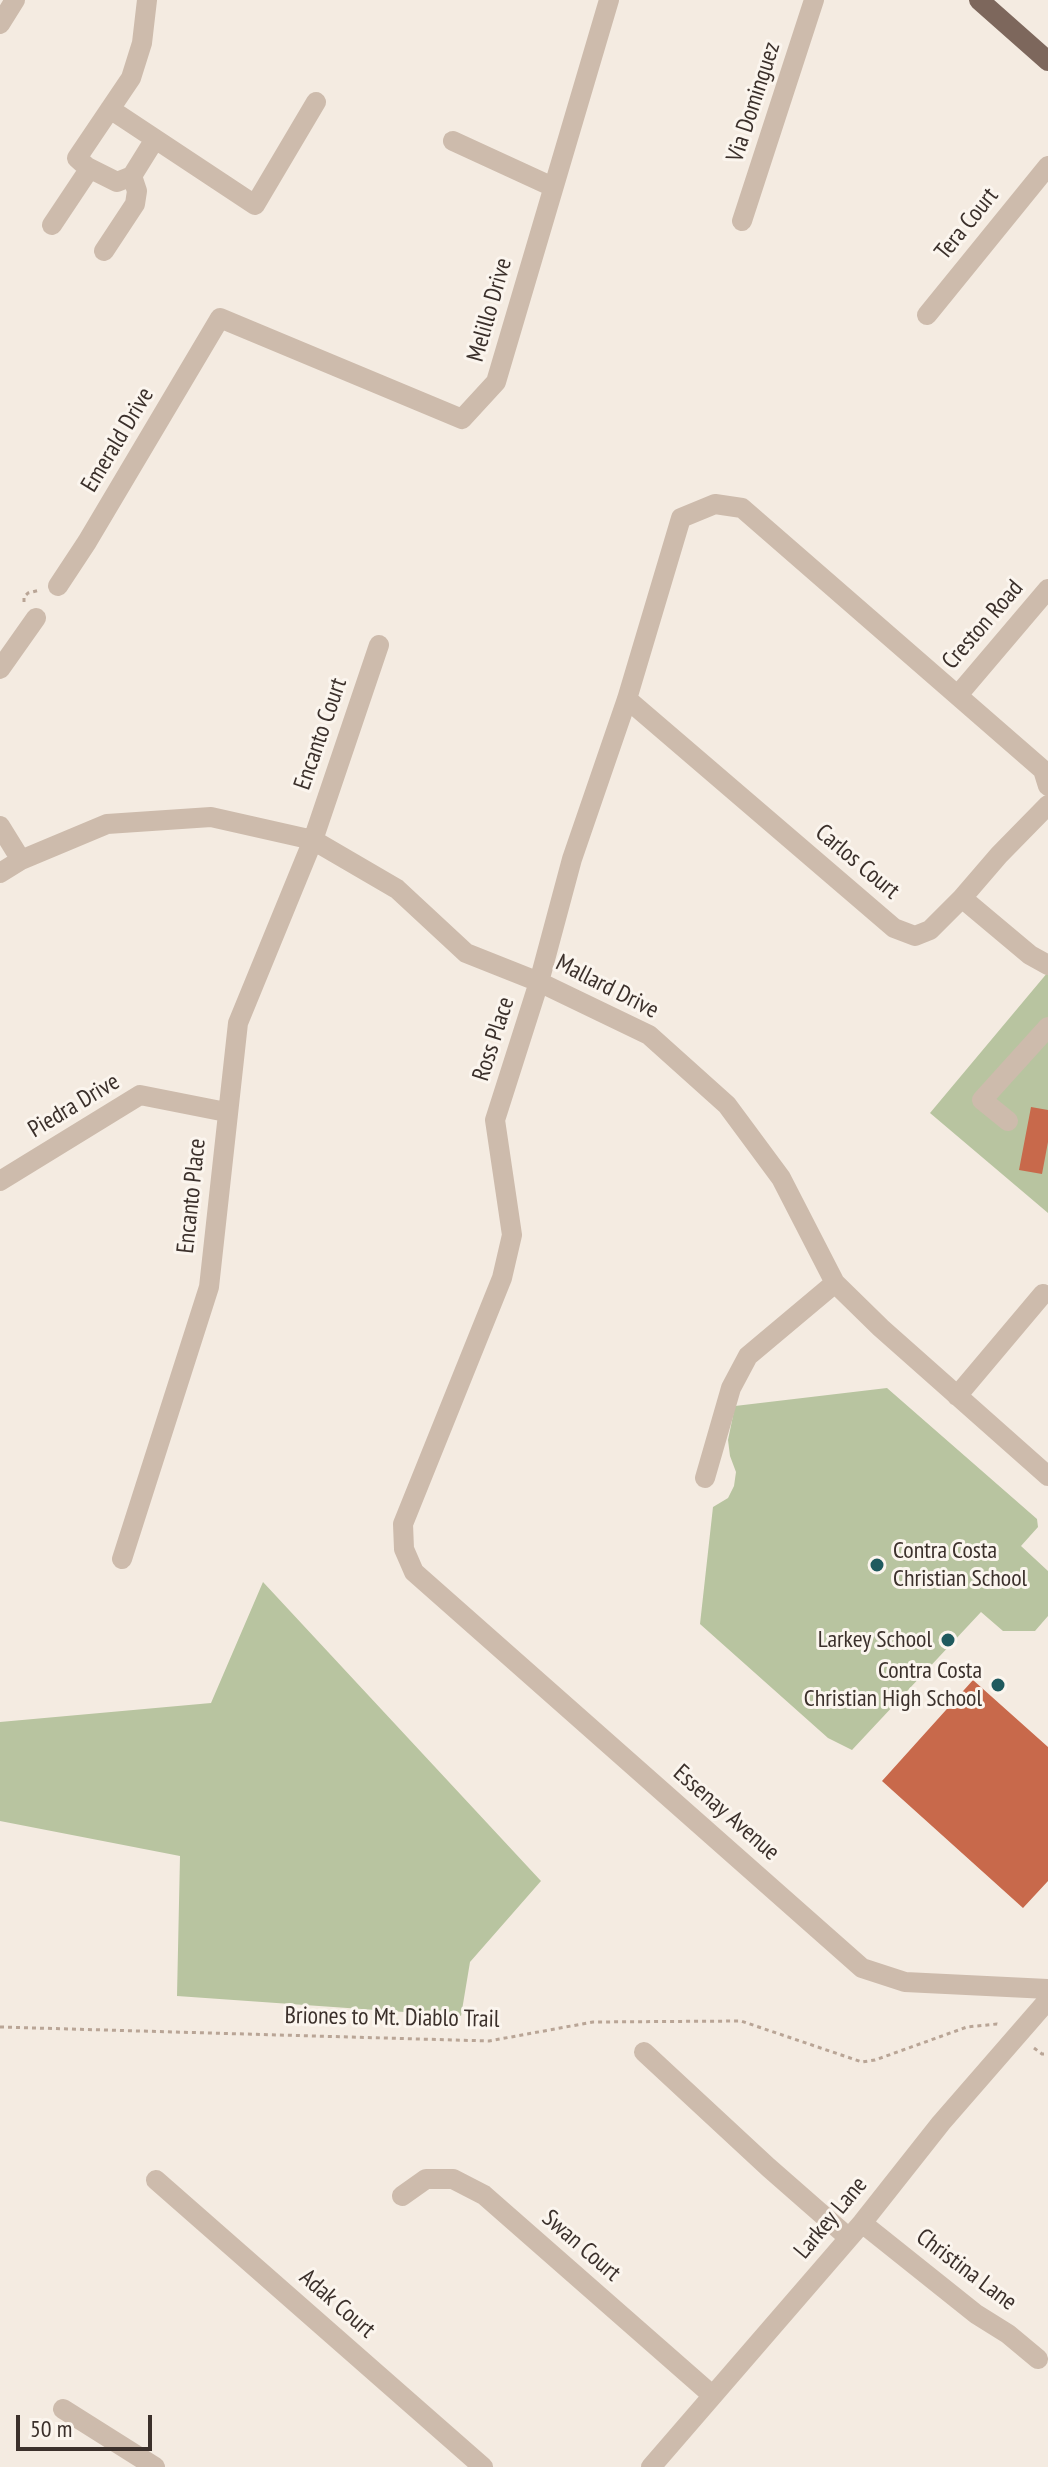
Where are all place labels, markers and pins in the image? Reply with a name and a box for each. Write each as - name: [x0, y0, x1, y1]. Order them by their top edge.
- place label: Contra Costa Christian School: [893, 1537, 1027, 1593]
- marker: Contra Costa Christian School: [868, 1556, 886, 1574]
- place label: Larkey School: [818, 1626, 932, 1654]
- marker: Larkey School: [939, 1631, 957, 1649]
- place label: Contra Costa Christian High School: [804, 1657, 982, 1713]
- marker: Contra Costa Christian High School: [989, 1676, 1007, 1694]

